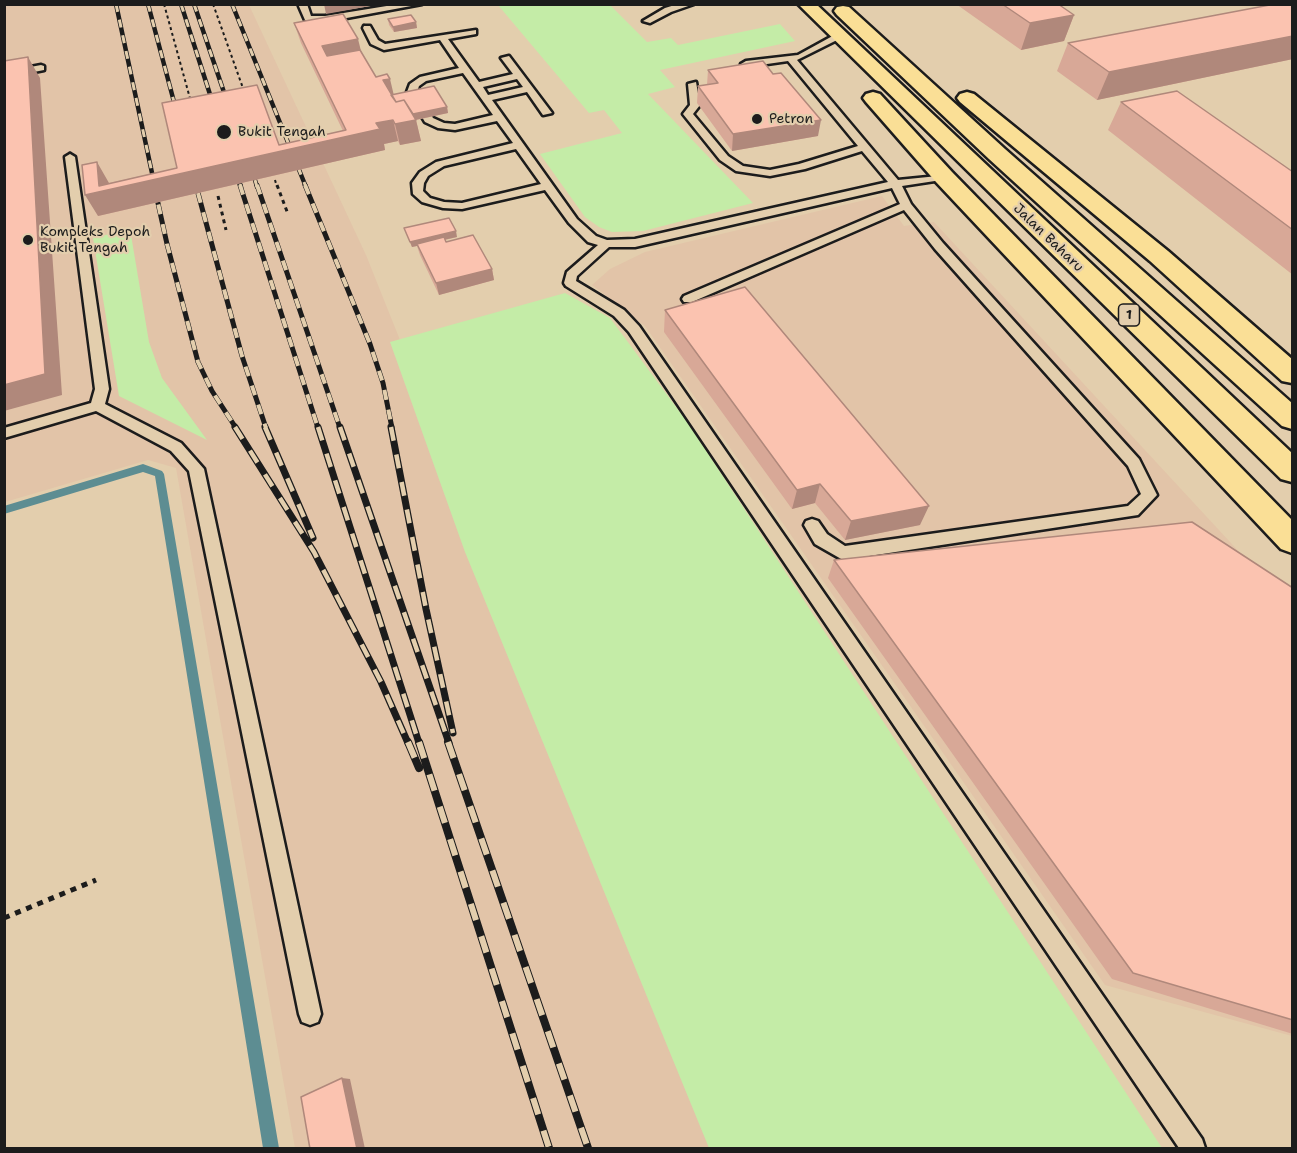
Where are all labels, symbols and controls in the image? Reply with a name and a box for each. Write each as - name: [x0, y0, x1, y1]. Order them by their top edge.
- place label: Petron: [769, 111, 813, 127]
- marker: Petron: [750, 112, 764, 126]
- marker: Bukit Tengah: [215, 123, 233, 141]
- place label: Bukit Tengah: [238, 124, 326, 140]
- street label: Jalan Baharu: [1009, 200, 1087, 276]
- place label: Kompleks Depoh Bukit Tengah: [40, 224, 150, 256]
- marker: Kompleks Depoh Bukit Tengah: [21, 233, 35, 247]
- road number: 1: [1118, 304, 1140, 326]

